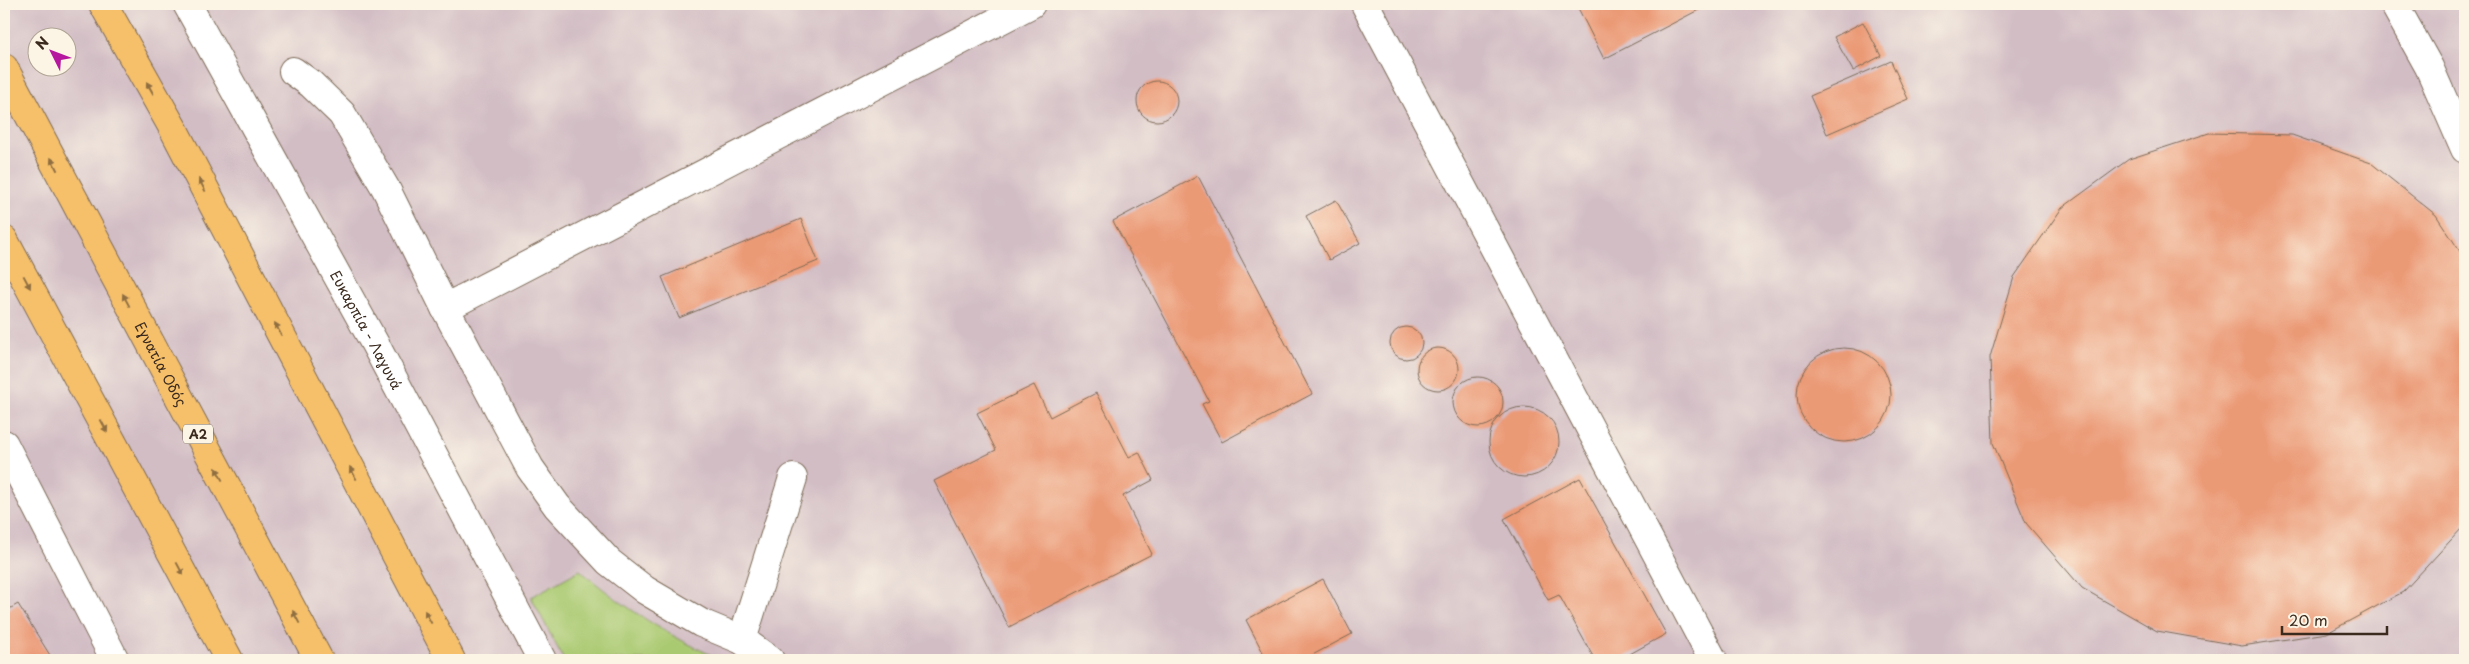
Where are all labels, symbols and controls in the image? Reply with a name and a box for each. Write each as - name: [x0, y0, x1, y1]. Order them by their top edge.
- north arrow: [28, 28, 78, 78]
- text: N: [30, 32, 53, 54]
- one-way arrow: [146, 81, 154, 95]
- one-way arrow: [50, 157, 58, 171]
- one-way arrow: [198, 178, 206, 192]
- street label: Ευκαρπία - Λαγυνά: [326, 266, 408, 393]
- one-way arrow: [23, 275, 31, 290]
- one-way arrow: [122, 293, 130, 307]
- street label: Εγνατία Οδός: [130, 318, 192, 410]
- one-way arrow: [274, 322, 282, 336]
- one-way arrow: [100, 418, 108, 433]
- road number: Α2: [183, 424, 213, 444]
- one-way arrow: [349, 466, 357, 480]
- one-way arrow: [215, 467, 223, 481]
- one-way arrow: [176, 562, 184, 576]
- scale bar: [2282, 604, 2386, 636]
- text: 20 m: [2289, 608, 2328, 631]
- one-way arrow: [292, 610, 300, 625]
- one-way arrow: [424, 610, 433, 624]

